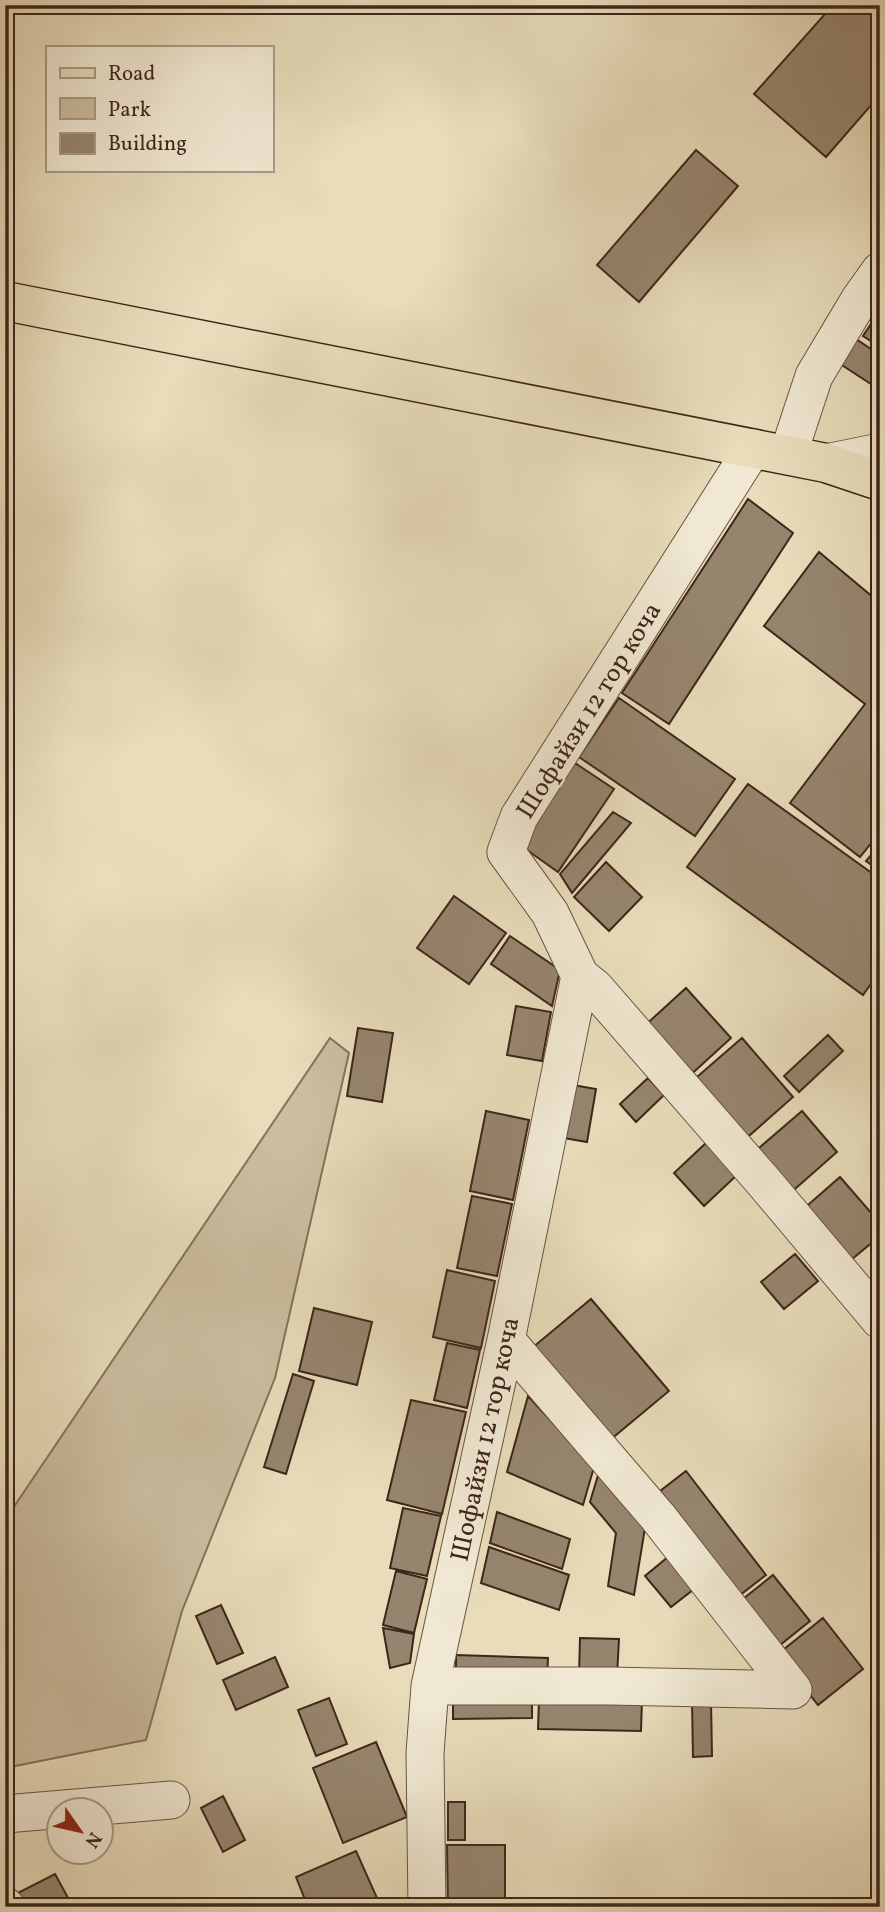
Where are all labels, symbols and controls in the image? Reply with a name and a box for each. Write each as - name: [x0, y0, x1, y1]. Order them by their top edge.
- legend: [46, 46, 273, 172]
- text: Road: [108, 60, 155, 89]
- text: Park: [108, 96, 151, 125]
- text: Building: [108, 130, 187, 159]
- street label: Шофайзи 12 тор коча: [508, 596, 671, 826]
- street label: Шофайзи 12 тор коча: [442, 1314, 529, 1565]
- north arrow: [46, 1797, 116, 1867]
- text: N: [78, 1826, 107, 1853]

